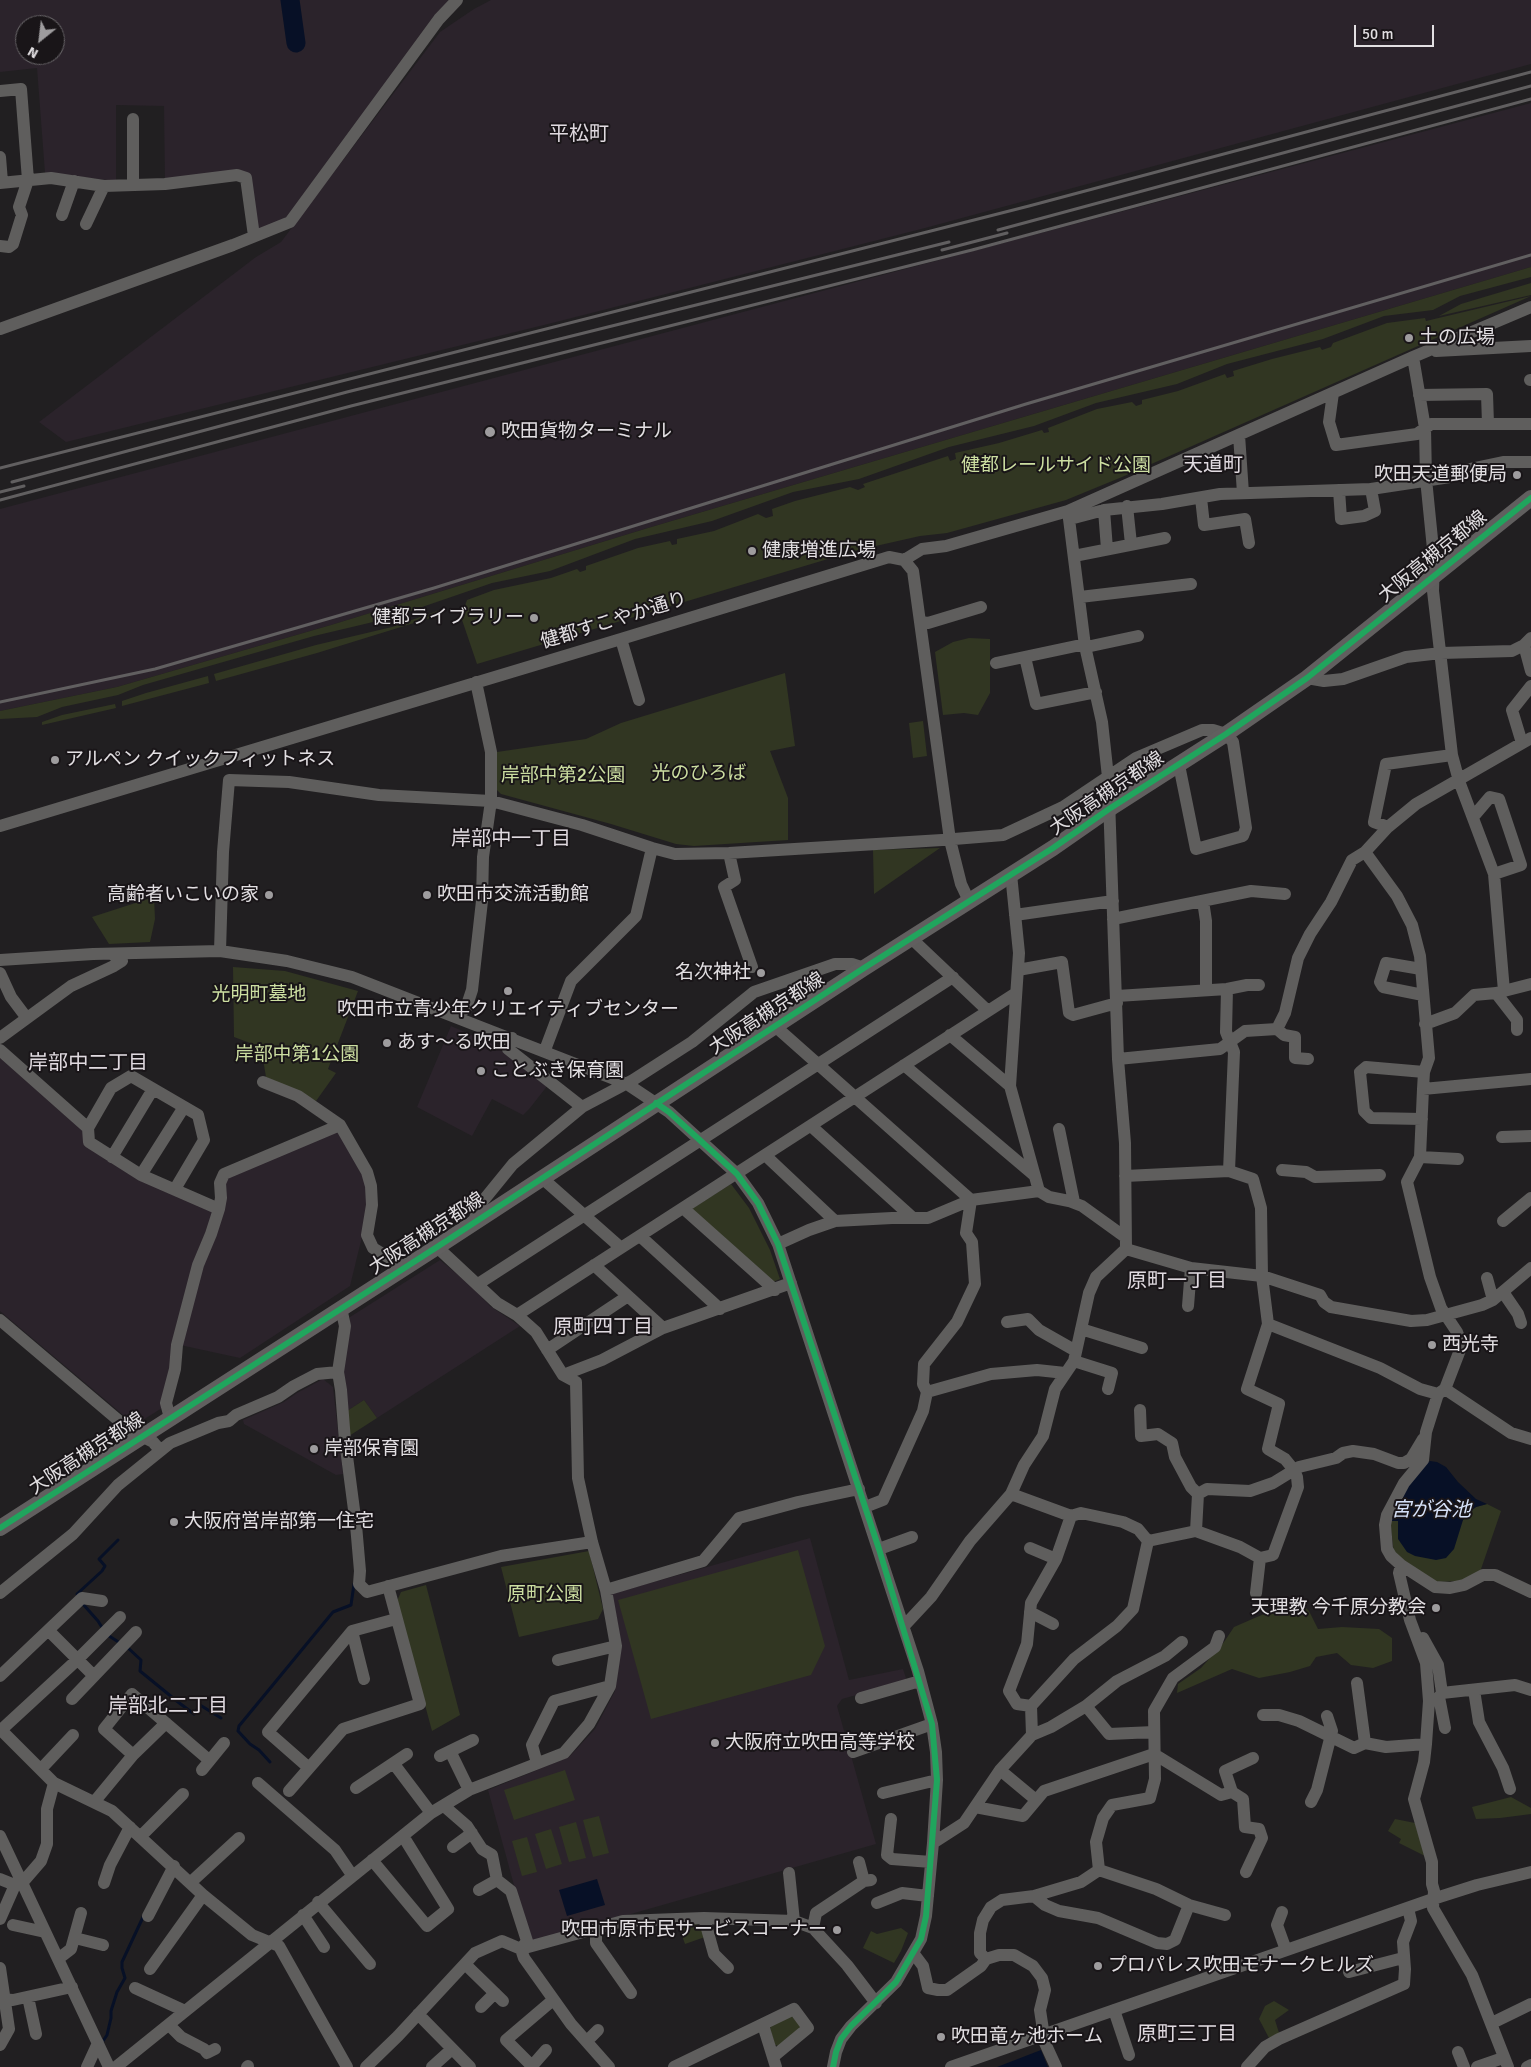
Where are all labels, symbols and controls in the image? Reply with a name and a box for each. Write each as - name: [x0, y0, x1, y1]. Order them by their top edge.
- north arrow: [15, 15, 65, 65]
- scale bar: [1356, 15, 1436, 47]
- text: 50 m: [1362, 25, 1393, 43]
- text: N: [25, 43, 41, 62]
- district label: 平松町: [549, 123, 609, 147]
- place label: 土の広場: [1419, 327, 1495, 349]
- marker: 土の広場: [1403, 332, 1415, 344]
- place label: 吹田貨物ターミナル: [501, 421, 672, 443]
- marker: 吹田貨物ターミナル: [483, 425, 497, 439]
- district label: 天道町: [1183, 454, 1243, 478]
- park label: 健都レールサイド公園: [961, 455, 1151, 477]
- place label: 吹田天道郵便局: [1374, 464, 1507, 486]
- marker: 吹田天道郵便局: [1511, 469, 1523, 481]
- street label: 大阪高槻京都線: [1374, 506, 1492, 608]
- place label: 健康増進広場: [762, 540, 876, 562]
- marker: 健康増進広場: [746, 545, 758, 557]
- street label: 健都すこやか通り: [538, 588, 690, 654]
- place label: 健都ライブラリー: [372, 607, 524, 629]
- marker: 健都ライブラリー: [528, 612, 540, 624]
- street label: 大阪高槻京都線: [1045, 747, 1169, 841]
- place label: アルペン クイックフィットネス: [65, 749, 335, 771]
- marker: アルペン クイックフィットネス: [49, 754, 61, 766]
- park label: 光のひろば: [652, 763, 746, 785]
- park label: 岸部中第2公園: [501, 765, 625, 787]
- district label: 岸部中一丁目: [451, 828, 571, 852]
- place label: 高齢者いこいの家: [107, 884, 259, 906]
- place label: 吹田市交流活動館: [437, 884, 589, 906]
- marker: 高齢者いこいの家: [263, 889, 275, 901]
- marker: 吹田市交流活動館: [421, 889, 433, 901]
- place label: 名次神社: [675, 962, 751, 984]
- marker: 名次神社: [755, 967, 767, 979]
- street label: 大阪高槻京都線: [705, 968, 829, 1060]
- park label: 光明町墓地: [212, 984, 306, 1006]
- marker: 吹田市立青少年クリエイティブセンター: [502, 985, 514, 997]
- place label: 吹田市立青少年クリエイティブセンター: [337, 999, 679, 1021]
- place label: あす～る吹田: [397, 1032, 511, 1054]
- marker: あす～る吹田: [381, 1037, 393, 1049]
- park label: 岸部中第1公園: [235, 1044, 359, 1066]
- district label: 岸部中二丁目: [28, 1052, 148, 1076]
- place label: ことぶき保育園: [491, 1060, 624, 1082]
- marker: ことぶき保育園: [475, 1065, 487, 1077]
- street label: 大阪高槻京都線: [365, 1188, 489, 1280]
- district label: 原町一丁目: [1127, 1270, 1227, 1294]
- district label: 原町四丁目: [553, 1316, 653, 1340]
- place label: 西光寺: [1442, 1334, 1499, 1356]
- marker: 西光寺: [1426, 1339, 1438, 1351]
- street label: 大阪高槻京都線: [25, 1408, 149, 1500]
- place label: 岸部保育園: [324, 1438, 419, 1460]
- marker: 岸部保育園: [308, 1443, 320, 1455]
- water label: 宮が谷池: [1391, 1499, 1471, 1523]
- place label: 大阪府営岸部第一住宅: [184, 1511, 374, 1533]
- marker: 大阪府営岸部第一住宅: [168, 1516, 180, 1528]
- park label: 原町公園: [507, 1584, 583, 1606]
- place label: 天理教 今千原分教会: [1251, 1597, 1426, 1619]
- marker: 天理教 今千原分教会: [1430, 1602, 1442, 1614]
- district label: 岸部北二丁目: [108, 1695, 228, 1719]
- place label: 大阪府立吹田高等学校: [725, 1732, 915, 1754]
- marker: 大阪府立吹田高等学校: [709, 1737, 721, 1749]
- place label: 吹田市原市民サービスコーナー: [561, 1919, 827, 1941]
- marker: 吹田市原市民サービスコーナー: [831, 1924, 843, 1936]
- place label: プロパレス吹田モナークヒルズ: [1108, 1955, 1374, 1977]
- marker: プロパレス吹田モナークヒルズ: [1092, 1960, 1104, 1972]
- district label: 原町三丁目: [1137, 2023, 1237, 2047]
- place label: 吹田竜ヶ池ホーム: [951, 2026, 1103, 2048]
- marker: 吹田竜ヶ池ホーム: [935, 2031, 947, 2043]

